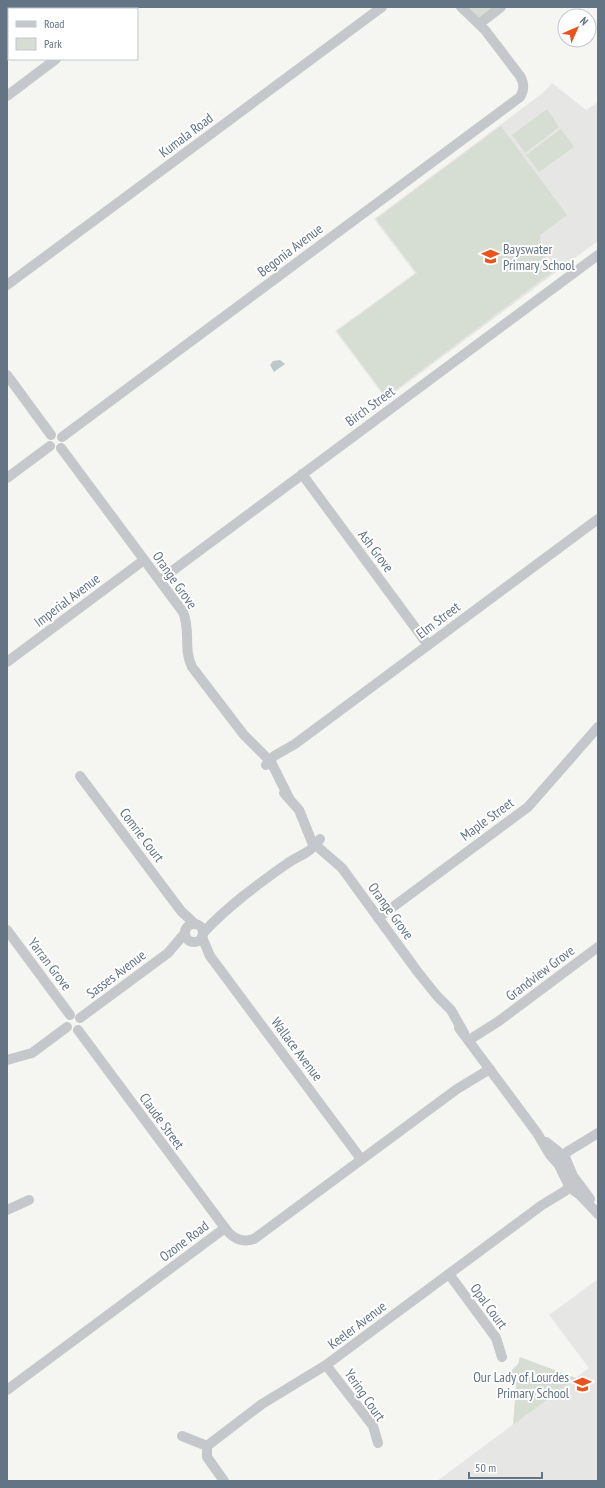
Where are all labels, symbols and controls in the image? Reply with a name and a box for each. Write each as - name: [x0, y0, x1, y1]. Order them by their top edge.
- legend: [8, 8, 138, 60]
- north arrow: [557, 8, 597, 48]
- text: N: [577, 14, 591, 28]
- text: Road: [44, 16, 64, 31]
- text: Park: [44, 36, 62, 51]
- street label: Kumala Road: [155, 109, 217, 161]
- street label: Begonia Avenue: [254, 219, 326, 280]
- place label: Bayswater Primary School: [503, 240, 575, 274]
- school or university icon: Bayswater Primary School: [480, 247, 500, 267]
- street label: Birch Street: [342, 382, 398, 430]
- street label: Ash Grove: [354, 526, 398, 576]
- street label: Orange Grove: [149, 548, 201, 612]
- street label: Imperial Avenue: [30, 569, 104, 631]
- street label: Elm Street: [412, 598, 464, 642]
- street label: Maple Street: [457, 794, 517, 844]
- street label: Comrie Court: [116, 804, 168, 866]
- street label: Orange Grove: [364, 879, 418, 943]
- street label: Yarran Grove: [24, 934, 76, 994]
- street label: Grandview Grove: [502, 941, 578, 1005]
- street label: Sasses Avenue: [83, 946, 149, 1002]
- street label: Wallace Avenue: [267, 1014, 327, 1085]
- street label: Claude Street: [136, 1089, 189, 1153]
- street label: Ozone Road: [156, 1217, 212, 1265]
- street label: Opal Court: [467, 1280, 512, 1332]
- street label: Keeler Avenue: [324, 1297, 390, 1353]
- street label: Yering Court: [341, 1366, 389, 1425]
- place label: Our Lady of Lourdes Primary School: [473, 1368, 570, 1402]
- school or university icon: Our Lady of Lourdes Primary School: [572, 1375, 592, 1395]
- scale bar: [469, 1454, 542, 1480]
- text: 50 m: [475, 1460, 496, 1475]

